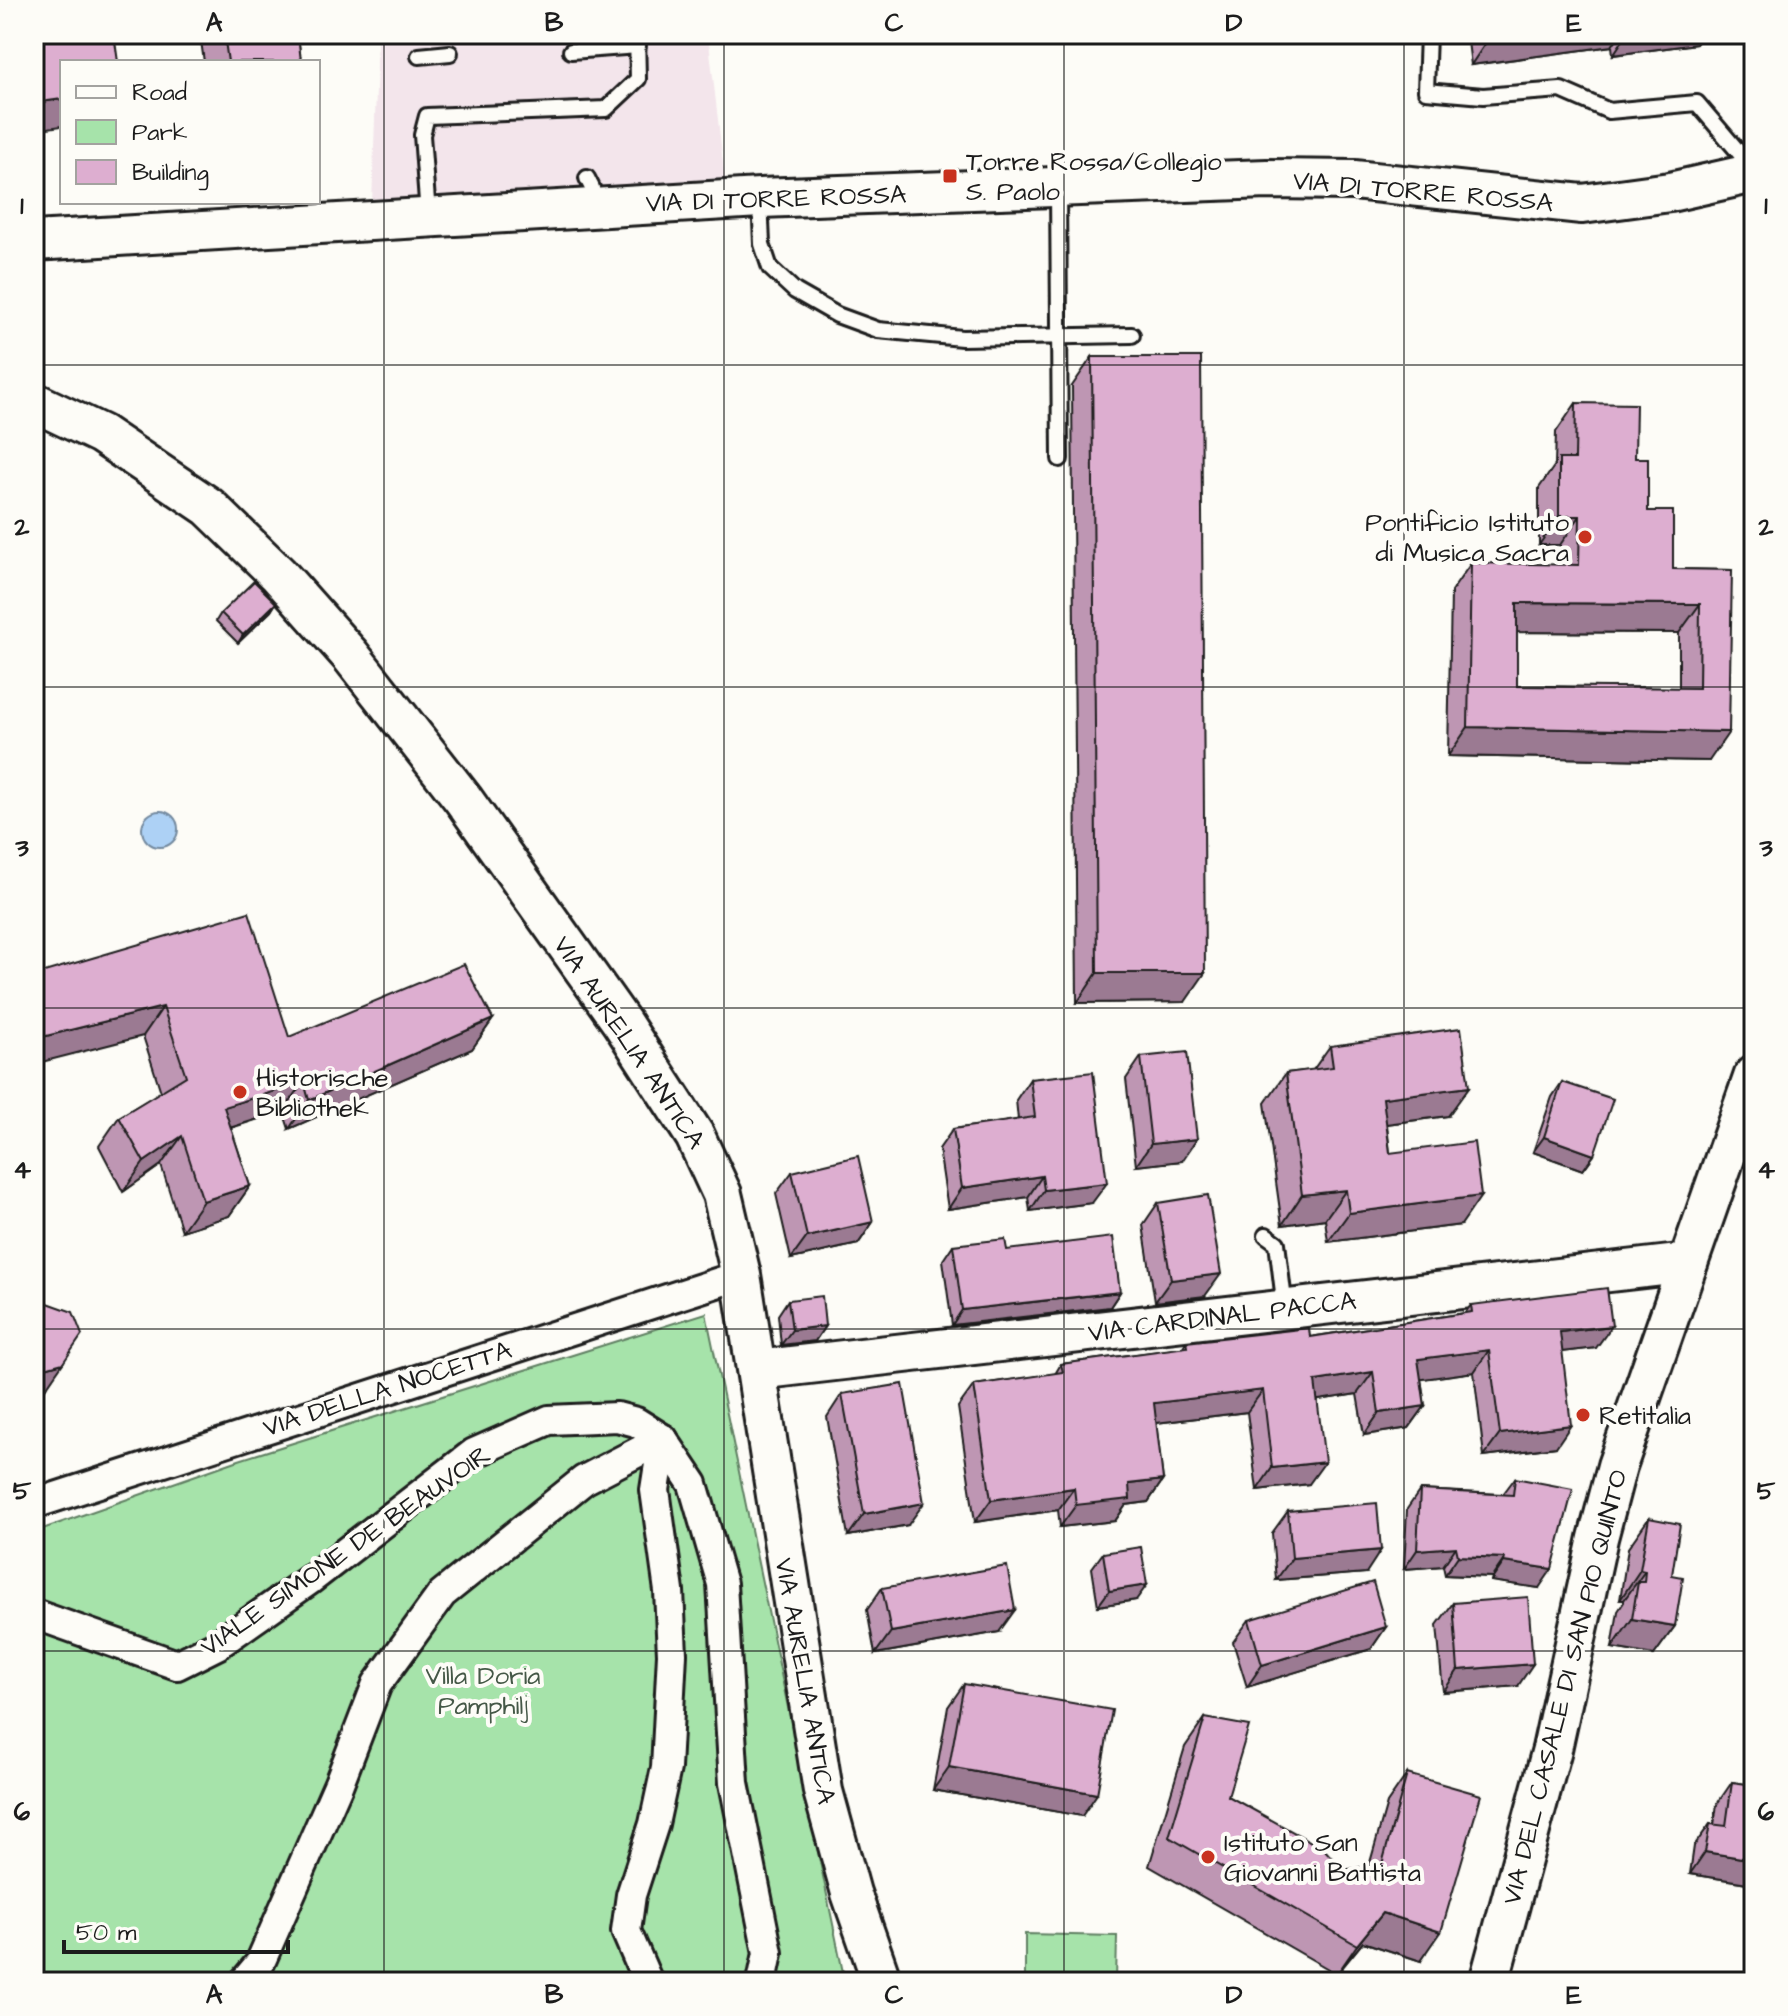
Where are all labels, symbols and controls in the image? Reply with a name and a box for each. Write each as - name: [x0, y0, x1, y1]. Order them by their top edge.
- text: A: [206, 5, 223, 41]
- text: B: [545, 5, 564, 41]
- text: C: [885, 5, 904, 41]
- text: D: [1226, 5, 1243, 41]
- text: E: [1566, 5, 1582, 41]
- legend: [60, 60, 320, 204]
- text: Road: [132, 76, 187, 110]
- text: Park: [132, 116, 188, 150]
- place label: Torre Rossa/Collegio S. Paolo: [966, 144, 1222, 210]
- text: Building: [132, 156, 209, 191]
- street label: VIA DI TORRE ROSSA: [1291, 163, 1555, 221]
- marker: Torre Rossa/Collegio S. Paolo: [941, 167, 959, 185]
- street label: VIA DI TORRE ROSSA: [645, 176, 907, 222]
- text: 1: [20, 188, 24, 224]
- text: 1: [1764, 188, 1768, 224]
- place label: Pontificio Istituto di Musica Sacra: [1365, 505, 1569, 571]
- text: 2: [14, 509, 30, 545]
- text: 2: [1758, 509, 1774, 545]
- marker: Pontificio Istituto di Musica Sacra: [1576, 528, 1594, 546]
- text: 3: [14, 830, 29, 866]
- text: 3: [1758, 830, 1773, 866]
- street label: VIA AURELIA ANTICA: [544, 929, 714, 1156]
- place label: Historische Bibliothek: [256, 1060, 389, 1126]
- marker: Historische Bibliothek: [231, 1083, 249, 1101]
- text: 4: [13, 1152, 31, 1188]
- text: 4: [1757, 1152, 1775, 1188]
- street label: VIA CARDINAL PACCA: [1086, 1283, 1359, 1351]
- street label: VIA DELLA NOCETTA: [258, 1332, 516, 1446]
- place label: Retitalia: [1599, 1398, 1691, 1434]
- marker: Retitalia: [1574, 1406, 1592, 1424]
- street label: VIALE SIMONE DE BEAUVOIR: [193, 1437, 498, 1665]
- street label: VIA DEL CASALE DI SAN PIO QUINTO: [1493, 1466, 1636, 1908]
- text: 5: [13, 1473, 32, 1509]
- text: 5: [1757, 1473, 1776, 1509]
- street label: VIA AURELIA ANTICA: [766, 1555, 844, 1808]
- park label: Villa Doria Pamphilj: [425, 1658, 541, 1724]
- text: 6: [14, 1794, 31, 1830]
- text: 6: [1758, 1794, 1775, 1830]
- place label: Istituto San Giovanni Battista: [1224, 1825, 1421, 1891]
- marker: Istituto San Giovanni Battista: [1199, 1848, 1217, 1866]
- scale bar: [64, 1904, 288, 1954]
- text: 50 m: [76, 1916, 137, 1950]
- text: A: [206, 1977, 223, 2013]
- text: B: [545, 1977, 564, 2013]
- text: C: [885, 1977, 904, 2013]
- text: D: [1226, 1977, 1243, 2013]
- text: E: [1566, 1977, 1582, 2013]

